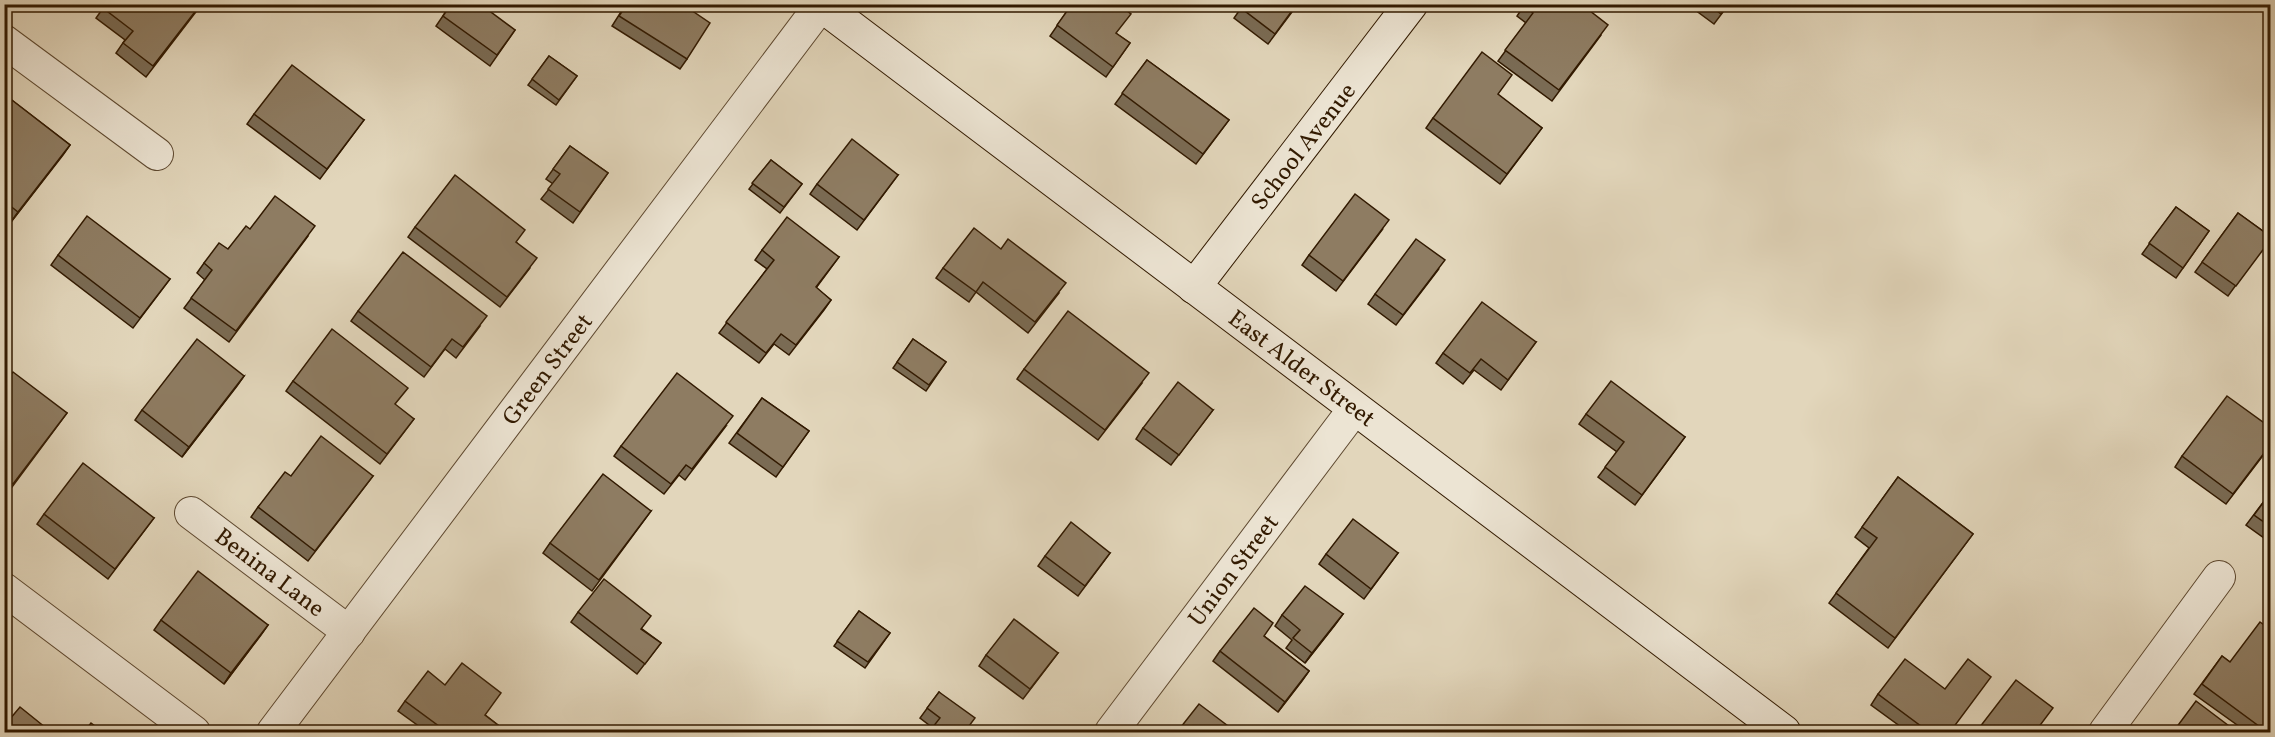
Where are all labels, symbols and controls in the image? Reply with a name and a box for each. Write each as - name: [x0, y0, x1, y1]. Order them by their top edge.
- street label: School Avenue: [1244, 76, 1365, 218]
- street label: East Alder Street: [1220, 303, 1382, 436]
- street label: Green Street: [495, 307, 602, 433]
- street label: Union Street: [1181, 508, 1288, 634]
- street label: Benina Lane: [207, 521, 331, 626]

